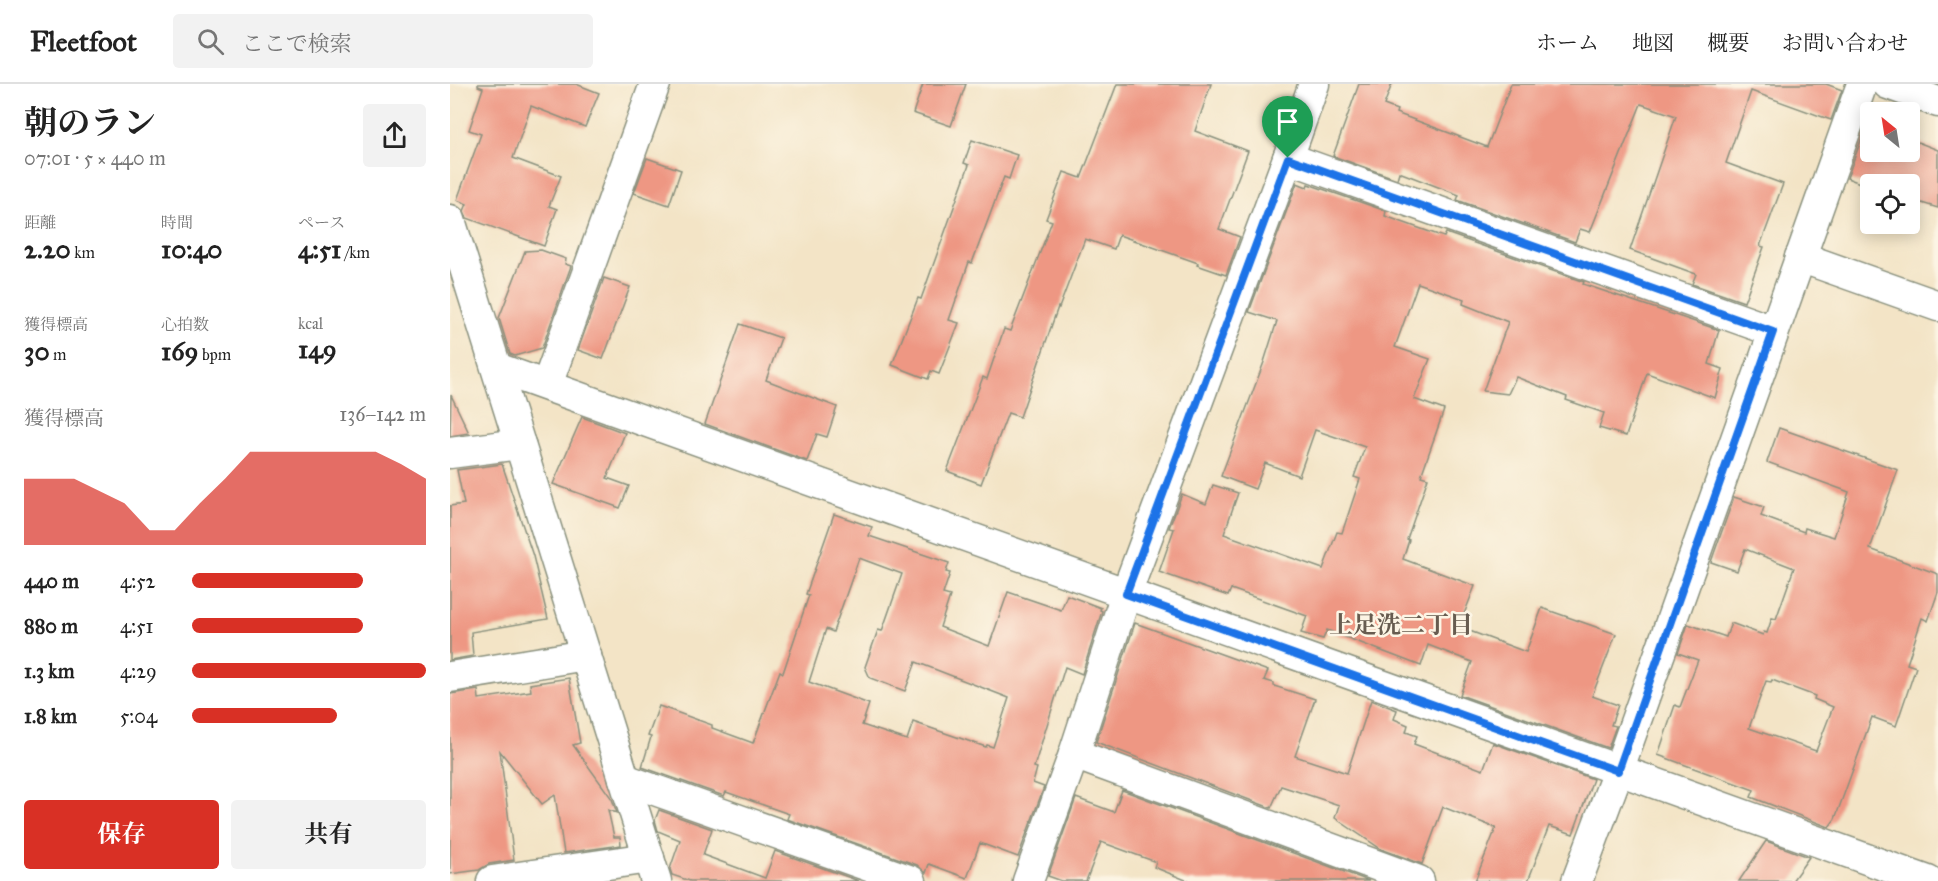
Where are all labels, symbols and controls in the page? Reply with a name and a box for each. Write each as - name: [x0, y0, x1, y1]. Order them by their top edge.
- search box: [173, 14, 593, 68]
- text: Fleetfoot: [30, 24, 137, 59]
- icon: search: [194, 25, 227, 58]
- text: ここで検索: [242, 30, 352, 57]
- text: ホーム: [1536, 30, 1599, 56]
- text: 地図: [1632, 30, 1674, 56]
- text: 概要: [1707, 30, 1749, 56]
- text: お問い合わせ: [1782, 30, 1908, 56]
- pin: [1262, 96, 1313, 158]
- north arrow: [1860, 102, 1920, 162]
- map controls: [1860, 102, 1920, 234]
- text: 朝のラン: [24, 103, 156, 143]
- button: share: [363, 104, 426, 167]
- icon: arrive: [1271, 105, 1304, 138]
- text: 07:01 · 5 × 440 m: [24, 146, 166, 170]
- button: locate: [1860, 174, 1920, 234]
- text: 距離: [24, 213, 56, 232]
- text: 時間: [161, 213, 193, 232]
- text: ペース: [298, 213, 345, 232]
- text: 2.20: [24, 233, 71, 265]
- text: 10:40: [161, 233, 222, 265]
- text: 4:51: [298, 233, 341, 265]
- text: km: [71, 243, 95, 262]
- text: /km: [341, 243, 370, 262]
- text: kcal: [298, 314, 323, 333]
- text: 獲得標高: [24, 315, 88, 334]
- text: 心拍数: [161, 315, 209, 334]
- text: 149: [298, 333, 337, 365]
- text: 30: [24, 335, 50, 367]
- text: 169: [161, 335, 199, 367]
- text: m: [50, 345, 66, 364]
- text: bpm: [199, 345, 231, 364]
- text: 136–142 m: [339, 402, 426, 426]
- text: 獲得標高: [24, 406, 104, 430]
- text: 440 m: [24, 569, 79, 593]
- text: 4:52: [120, 569, 155, 593]
- district label: 上足洗二丁目: [1329, 610, 1473, 640]
- text: 880 m: [24, 614, 78, 638]
- text: 4:51: [120, 614, 153, 638]
- text: 1.3 km: [24, 659, 74, 683]
- text: 4:29: [120, 659, 157, 683]
- text: 1.8 km: [24, 704, 77, 728]
- text: 5:04: [120, 704, 157, 728]
- button: 保存: [24, 800, 219, 869]
- button: 共有: [231, 800, 426, 869]

